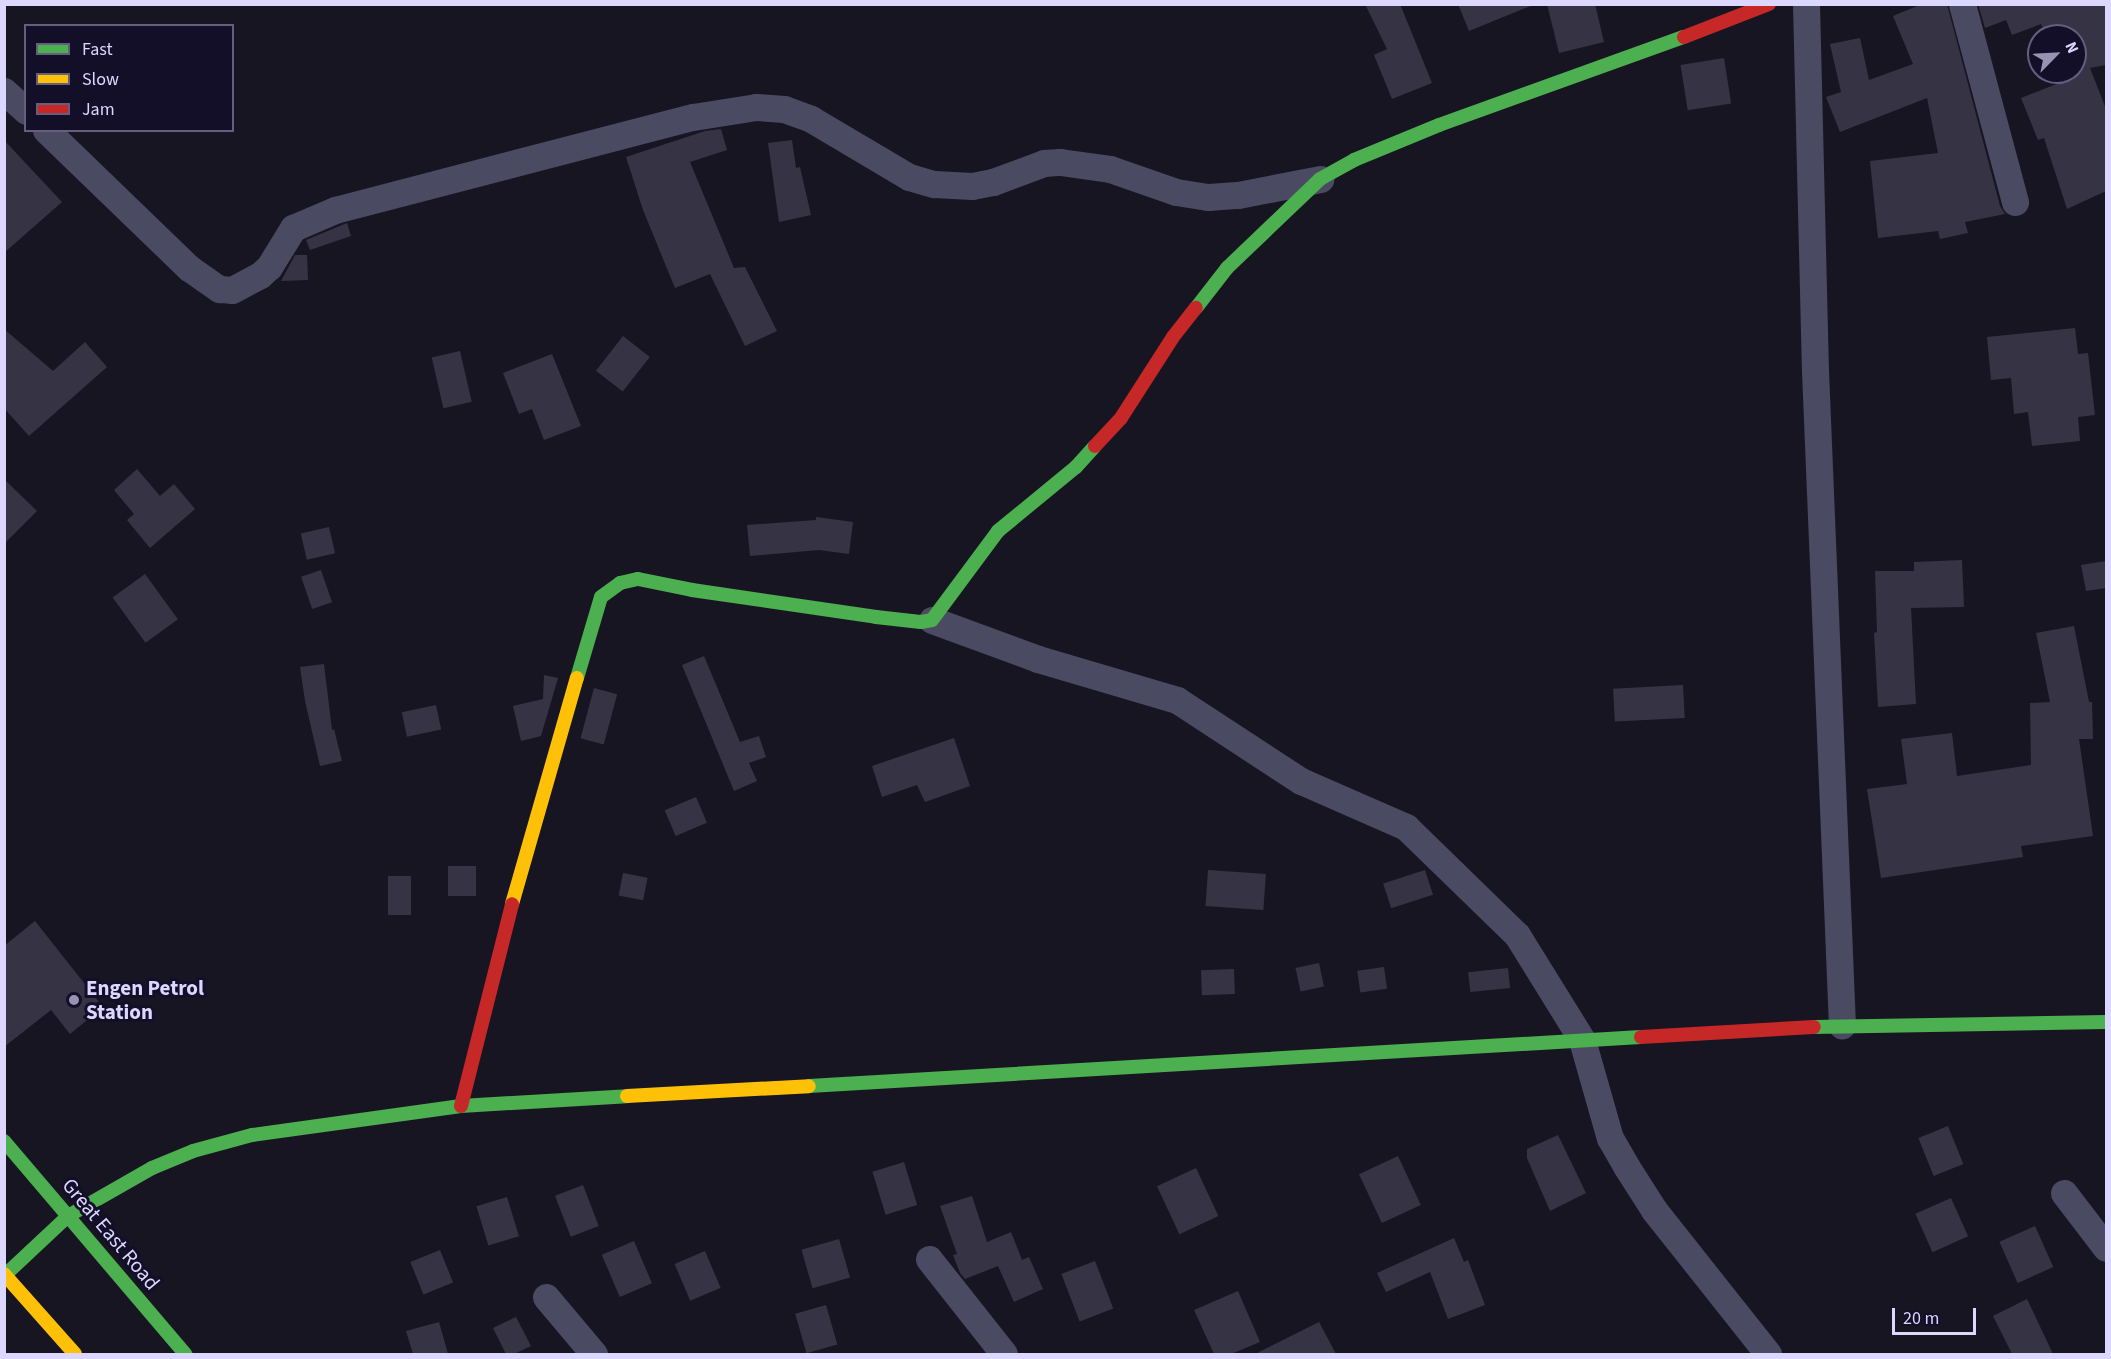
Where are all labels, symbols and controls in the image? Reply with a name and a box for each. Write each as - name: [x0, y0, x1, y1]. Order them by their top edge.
- legend: [24, 24, 234, 132]
- north arrow: [2027, 24, 2087, 84]
- text: Fast: [82, 37, 113, 62]
- text: N: [2059, 38, 2084, 57]
- text: Slow: [82, 67, 119, 92]
- text: Jam: [82, 97, 115, 122]
- place label: Engen Petrol Station: [86, 975, 204, 1025]
- marker: Engen Petrol Station: [67, 993, 81, 1007]
- street label: Great East Road: [57, 1173, 165, 1295]
- scale bar: [1895, 1296, 1979, 1334]
- text: 20 m: [1903, 1306, 1939, 1331]

